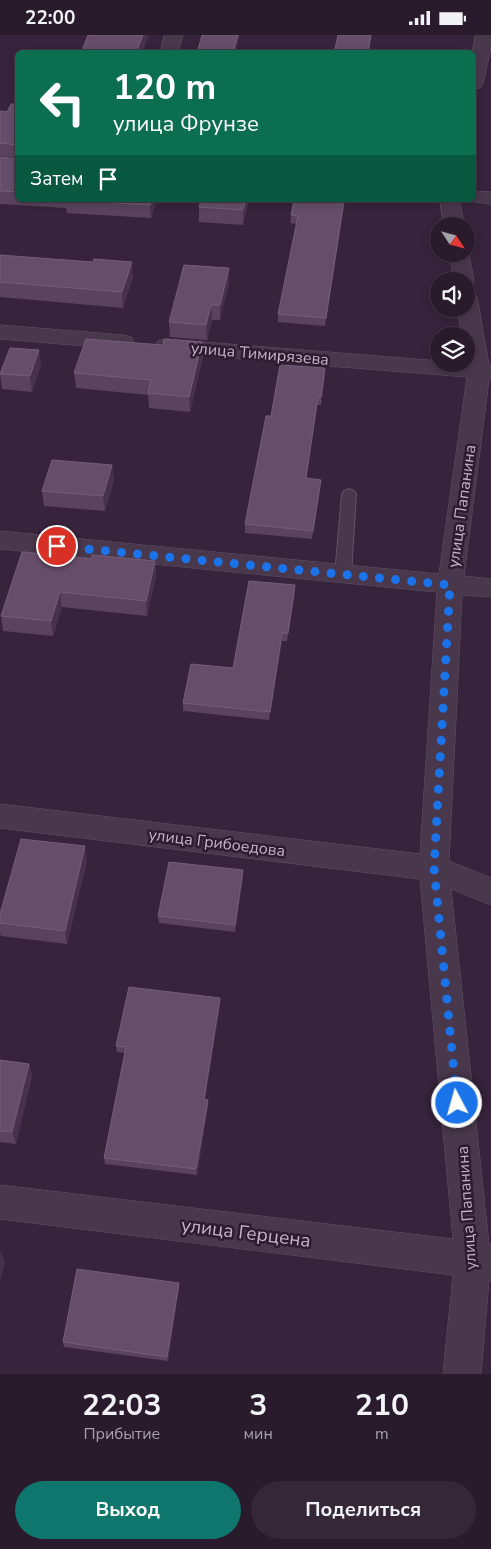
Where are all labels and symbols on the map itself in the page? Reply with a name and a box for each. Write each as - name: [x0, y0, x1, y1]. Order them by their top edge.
- north arrow: [430, 217, 475, 263]
- street label: улица Тимирязева: [190, 337, 330, 371]
- street label: улица Папанина: [442, 443, 482, 569]
- pin: [36, 525, 78, 567]
- street label: улица Грибоедова: [147, 824, 287, 862]
- position arrow: [430, 1076, 482, 1128]
- street label: улица Папанина: [452, 1145, 482, 1271]
- street label: улица Герцена: [180, 1212, 312, 1254]

